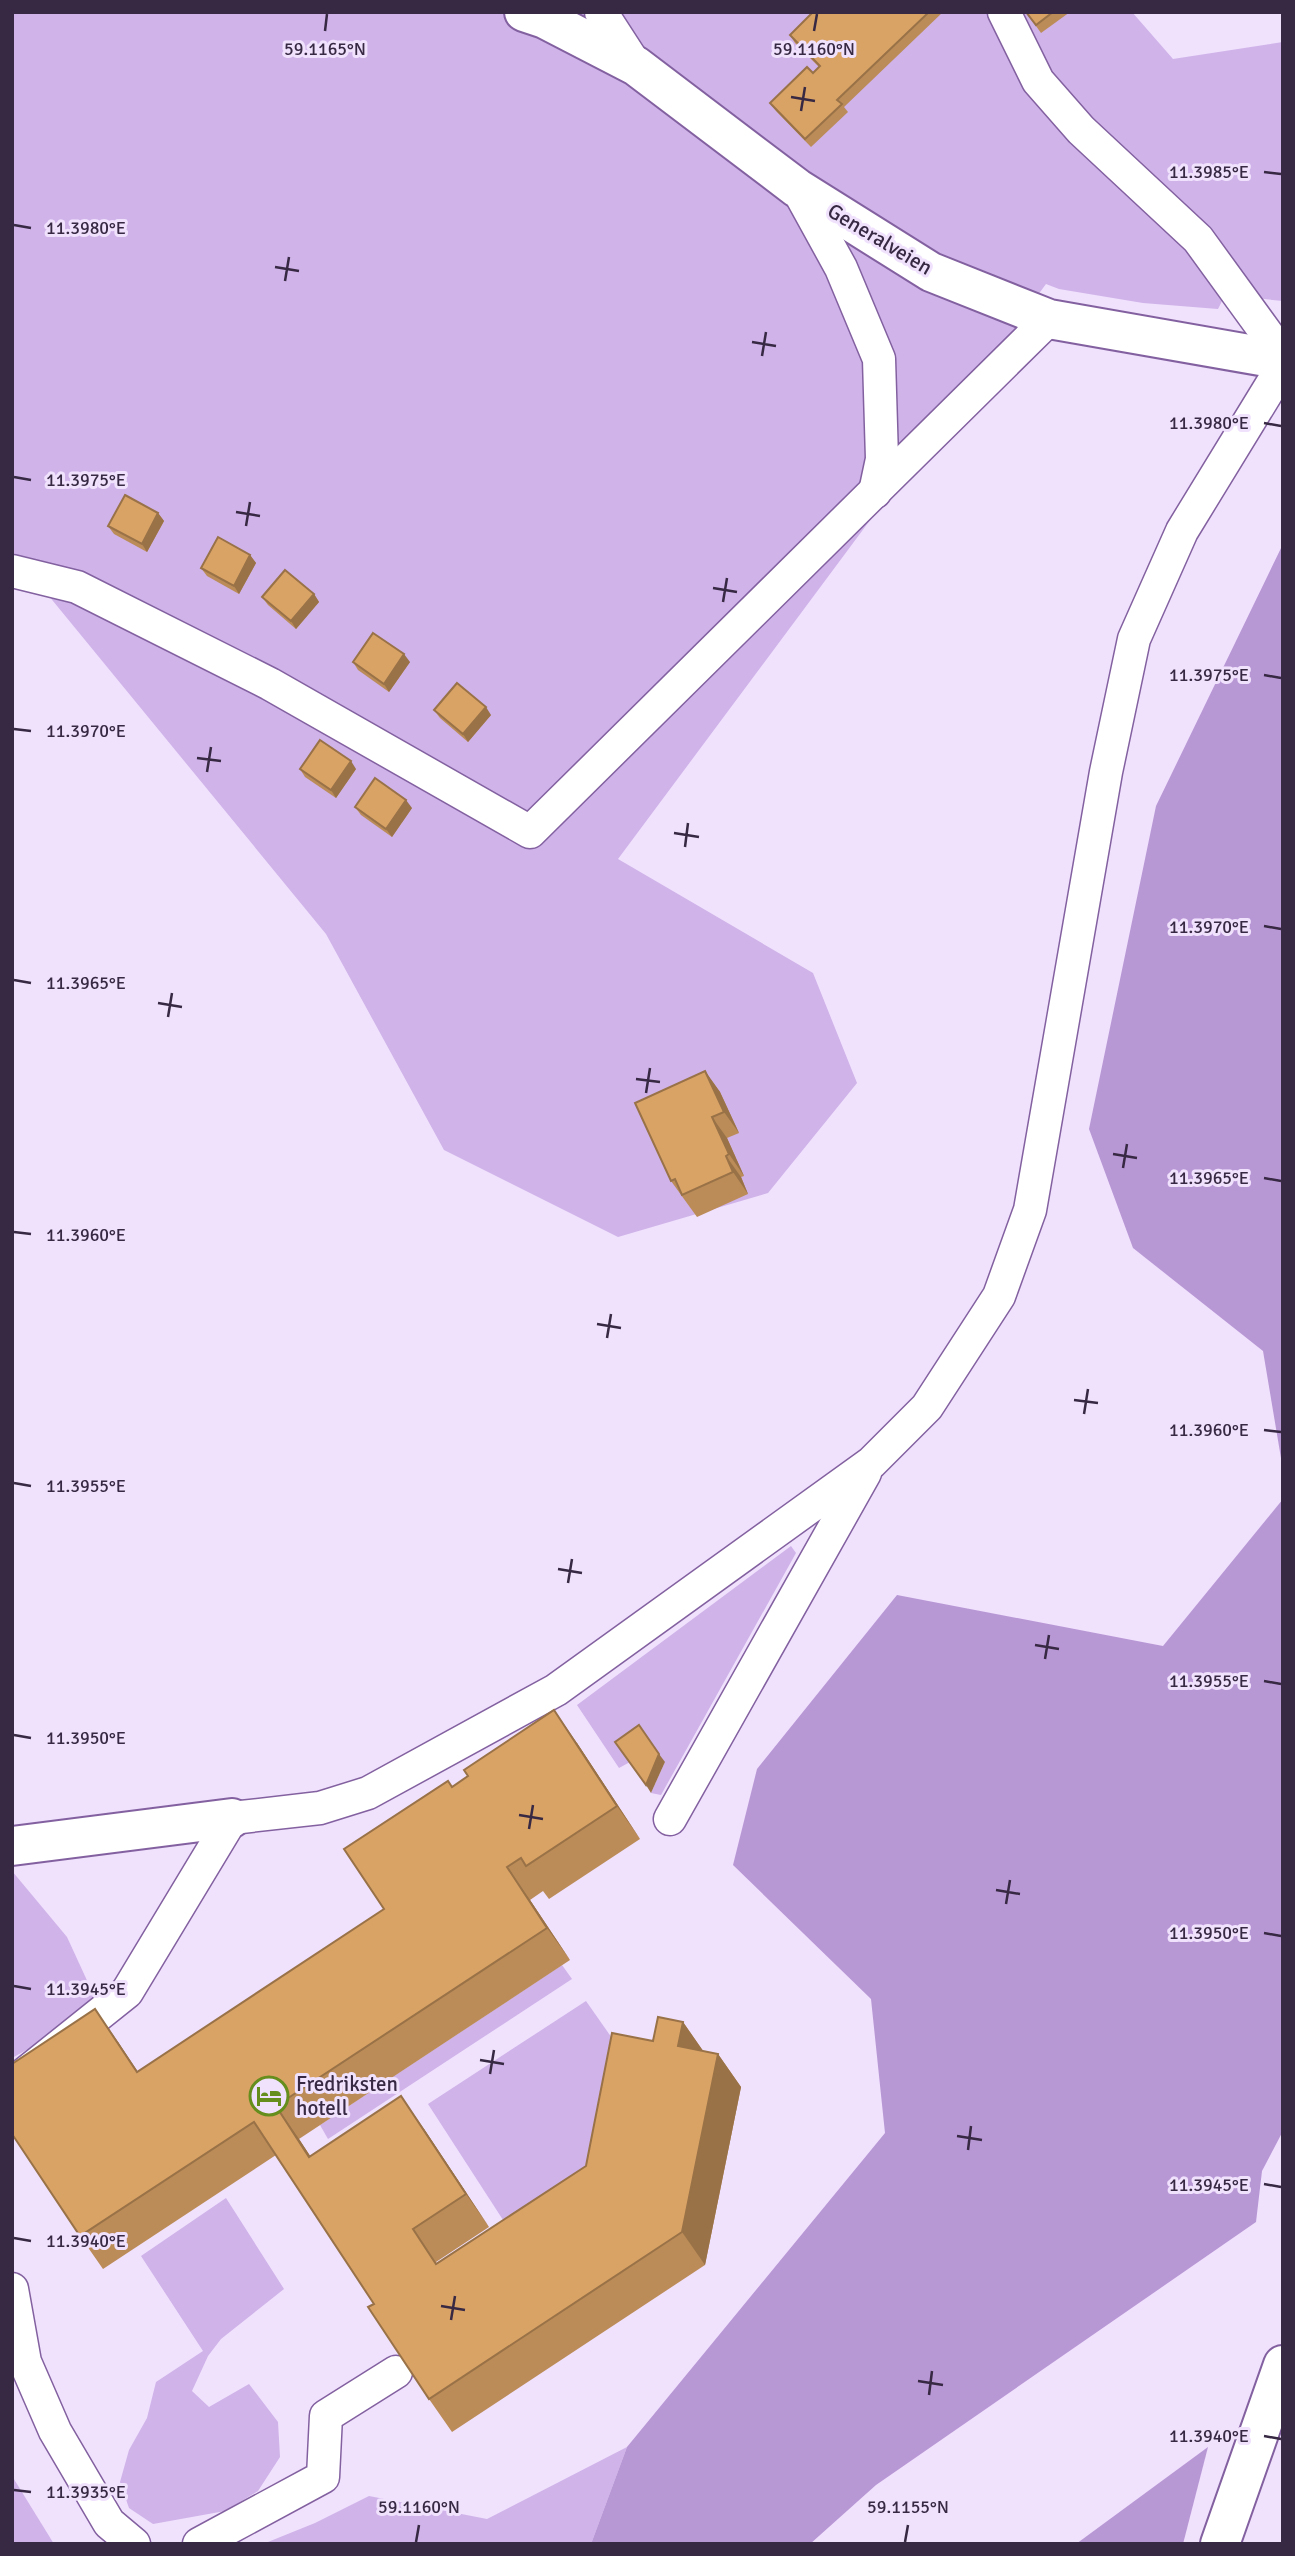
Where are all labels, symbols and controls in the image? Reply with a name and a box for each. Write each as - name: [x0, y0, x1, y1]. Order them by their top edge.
- text: 59.1165°N: [284, 38, 366, 60]
- text: 59.1160°N: [773, 38, 855, 60]
- text: 11.3985°E: [1169, 161, 1249, 183]
- street label: Generalveien: [823, 198, 937, 280]
- text: 11.3980°E: [46, 217, 126, 239]
- text: 11.3980°E: [1169, 412, 1249, 434]
- text: 11.3975°E: [46, 469, 126, 491]
- text: 11.3975°E: [1169, 664, 1249, 686]
- text: 11.3970°E: [46, 720, 126, 742]
- text: 11.3970°E: [1169, 916, 1249, 938]
- text: 11.3965°E: [46, 972, 126, 994]
- text: 11.3965°E: [1169, 1167, 1249, 1189]
- text: 11.3960°E: [46, 1224, 126, 1246]
- text: 11.3960°E: [1169, 1419, 1249, 1441]
- text: 11.3955°E: [46, 1475, 126, 1497]
- text: 11.3955°E: [1169, 1670, 1249, 1692]
- text: 11.3950°E: [46, 1727, 126, 1749]
- text: 11.3950°E: [1169, 1922, 1249, 1944]
- text: 11.3945°E: [46, 1978, 126, 2000]
- place label: Fredriksten hotell: [296, 2071, 398, 2121]
- hotel icon: Fredriksten hotell: [248, 2075, 290, 2117]
- text: 11.3945°E: [1169, 2174, 1249, 2196]
- text: 11.3940°E: [46, 2230, 126, 2252]
- text: 11.3940°E: [1169, 2425, 1249, 2447]
- text: 11.3935°E: [46, 2481, 126, 2503]
- text: 59.1160°N: [378, 2496, 460, 2518]
- text: 59.1155°N: [867, 2496, 949, 2518]

